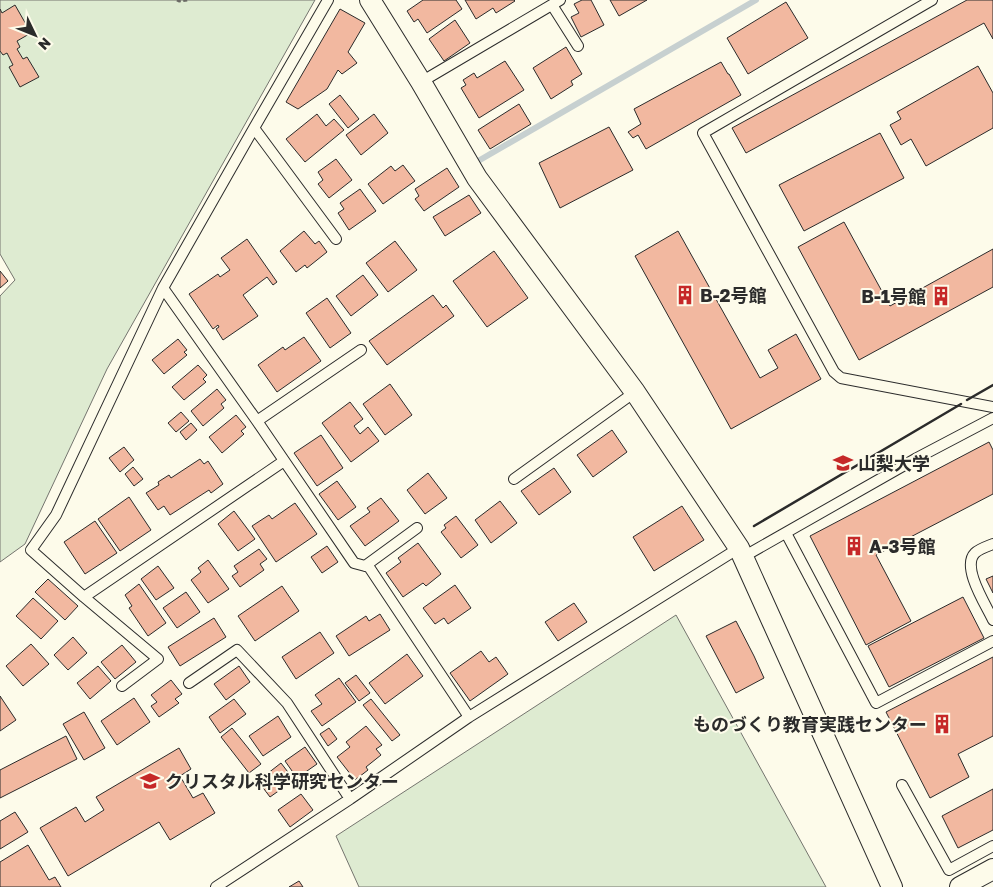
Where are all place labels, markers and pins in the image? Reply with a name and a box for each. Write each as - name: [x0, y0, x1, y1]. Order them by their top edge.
- building icon: B-2号館: [674, 284, 696, 306]
- place label: B-2号館: [700, 284, 767, 306]
- place label: B-1号館: [861, 285, 926, 307]
- building icon: B-1号館: [930, 285, 952, 307]
- school or university icon: 山梨大学: [832, 452, 854, 474]
- place label: 山梨大学: [858, 452, 930, 474]
- building icon: A-3号館: [843, 535, 865, 557]
- place label: A-3号館: [869, 535, 936, 557]
- place label: ものづくり教育実践センター: [693, 713, 927, 735]
- building icon: ものづくり教育実践センター: [931, 713, 953, 735]
- school or university icon: クリスタル科学研究センター: [139, 770, 161, 792]
- place label: クリスタル科学研究センター: [165, 770, 399, 792]

